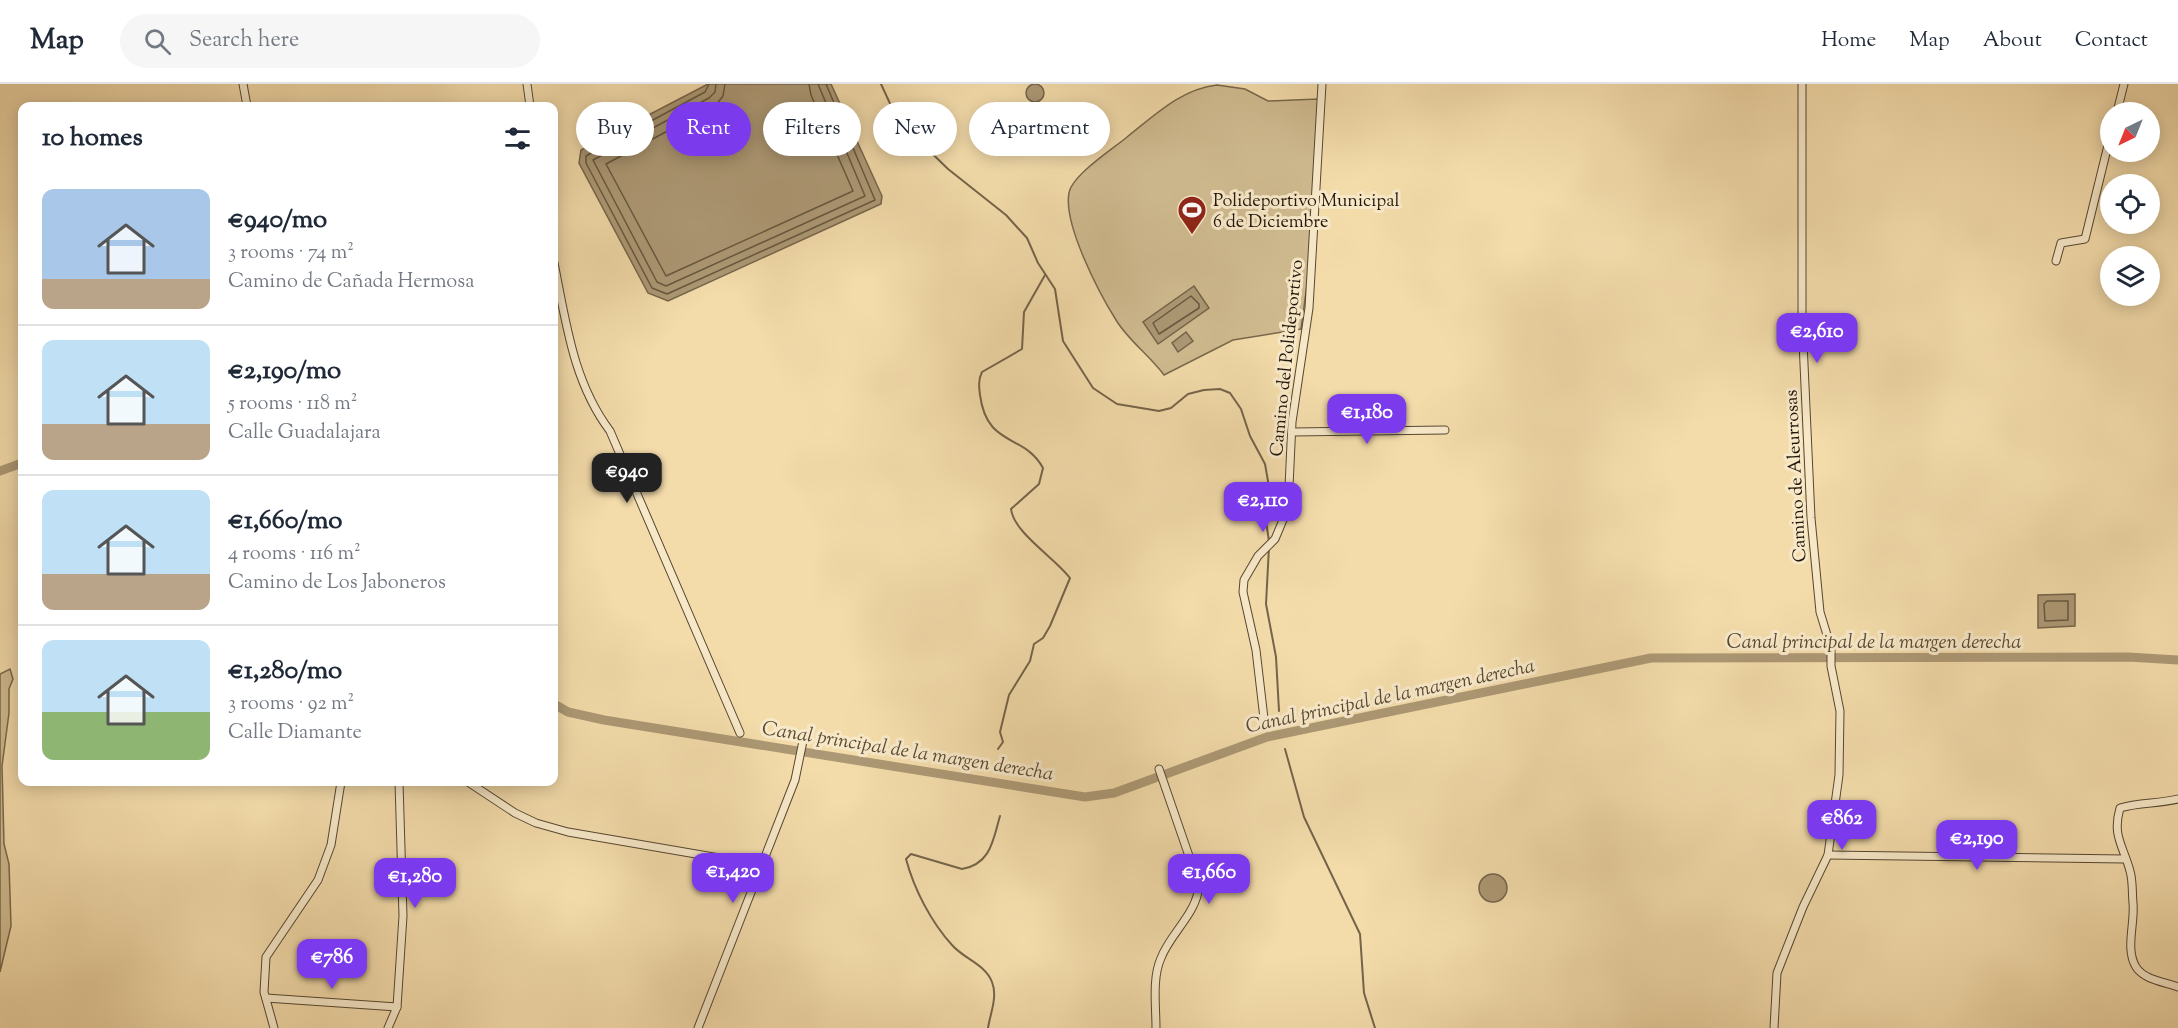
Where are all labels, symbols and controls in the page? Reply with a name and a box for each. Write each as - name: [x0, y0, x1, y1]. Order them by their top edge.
- search box: [120, 14, 540, 68]
- text: Map: [30, 21, 84, 61]
- icon: search: [141, 25, 174, 58]
- text: Search here: [189, 25, 299, 57]
- text: Home: [1821, 26, 1876, 56]
- text: Map: [1909, 26, 1950, 56]
- text: About: [1983, 26, 2042, 56]
- text: Contact: [2075, 26, 2148, 56]
- chip: Buy: [576, 102, 654, 156]
- chip: Rent: [666, 102, 751, 156]
- chip: Filters: [763, 102, 861, 156]
- chip: New: [873, 102, 957, 156]
- chip: Apartment: [969, 102, 1110, 156]
- north arrow: [2100, 102, 2160, 162]
- map controls: [2100, 102, 2160, 306]
- text: 10 homes: [42, 120, 143, 157]
- icon: filters: [501, 122, 534, 155]
- button: locate: [2100, 174, 2160, 234]
- place label: Polideportivo Municipal 6 de Diciembre: [1213, 189, 1399, 236]
- sports icon: Polideportivo Municipal 6 de Diciembre: [1176, 194, 1208, 236]
- text: €940/mo: [228, 202, 327, 239]
- icon: home: [90, 213, 162, 285]
- text: 3 rooms · 74 m²: [228, 239, 354, 268]
- button: layers: [2100, 246, 2160, 306]
- street label: Camino del Polideportivo: [1265, 258, 1311, 458]
- text: Camino de Cañada Hermosa: [228, 268, 474, 297]
- pin: €2,610: [1768, 313, 1866, 364]
- text: €2,610: [1791, 318, 1843, 347]
- text: €2,190/mo: [228, 353, 341, 390]
- icon: home: [90, 364, 162, 436]
- street label: Camino de Aleurrosas: [1779, 389, 1815, 563]
- text: 5 rooms · 118 m²: [228, 390, 358, 419]
- pin: €1,180: [1318, 394, 1416, 445]
- text: €1,180: [1341, 399, 1393, 428]
- text: Calle Guadalajara: [228, 419, 381, 448]
- pin: €940: [591, 453, 663, 504]
- text: €940: [606, 458, 648, 487]
- pin: €2,110: [1214, 482, 1312, 533]
- text: €2,110: [1238, 487, 1288, 516]
- text: €1,660/mo: [228, 503, 342, 540]
- icon: home: [90, 514, 162, 586]
- text: 4 rooms · 116 m²: [228, 540, 361, 569]
- text: Camino de Los Jaboneros: [228, 569, 446, 598]
- water label: Canal principal de la margen derecha: [1727, 629, 2021, 658]
- text: €1,280/mo: [228, 653, 342, 690]
- water label: Canal principal de la margen derecha: [1243, 653, 1538, 742]
- icon: home: [90, 664, 162, 736]
- text: 3 rooms · 92 m²: [228, 690, 354, 719]
- water label: Canal principal de la margen derecha: [760, 715, 1056, 790]
- text: Calle Diamante: [228, 719, 362, 748]
- pin: €862: [1806, 800, 1878, 851]
- text: €862: [1821, 805, 1863, 834]
- pin: €2,190: [1928, 820, 2026, 871]
- text: €2,190: [1950, 825, 2004, 854]
- pin: €1,420: [684, 853, 782, 904]
- pin: €1,660: [1160, 854, 1258, 905]
- pin: €1,280: [366, 858, 464, 909]
- text: €1,420: [706, 858, 760, 887]
- text: €1,660: [1182, 859, 1236, 888]
- text: €1,280: [388, 863, 442, 892]
- pin: €786: [296, 939, 368, 990]
- text: €786: [311, 944, 353, 973]

